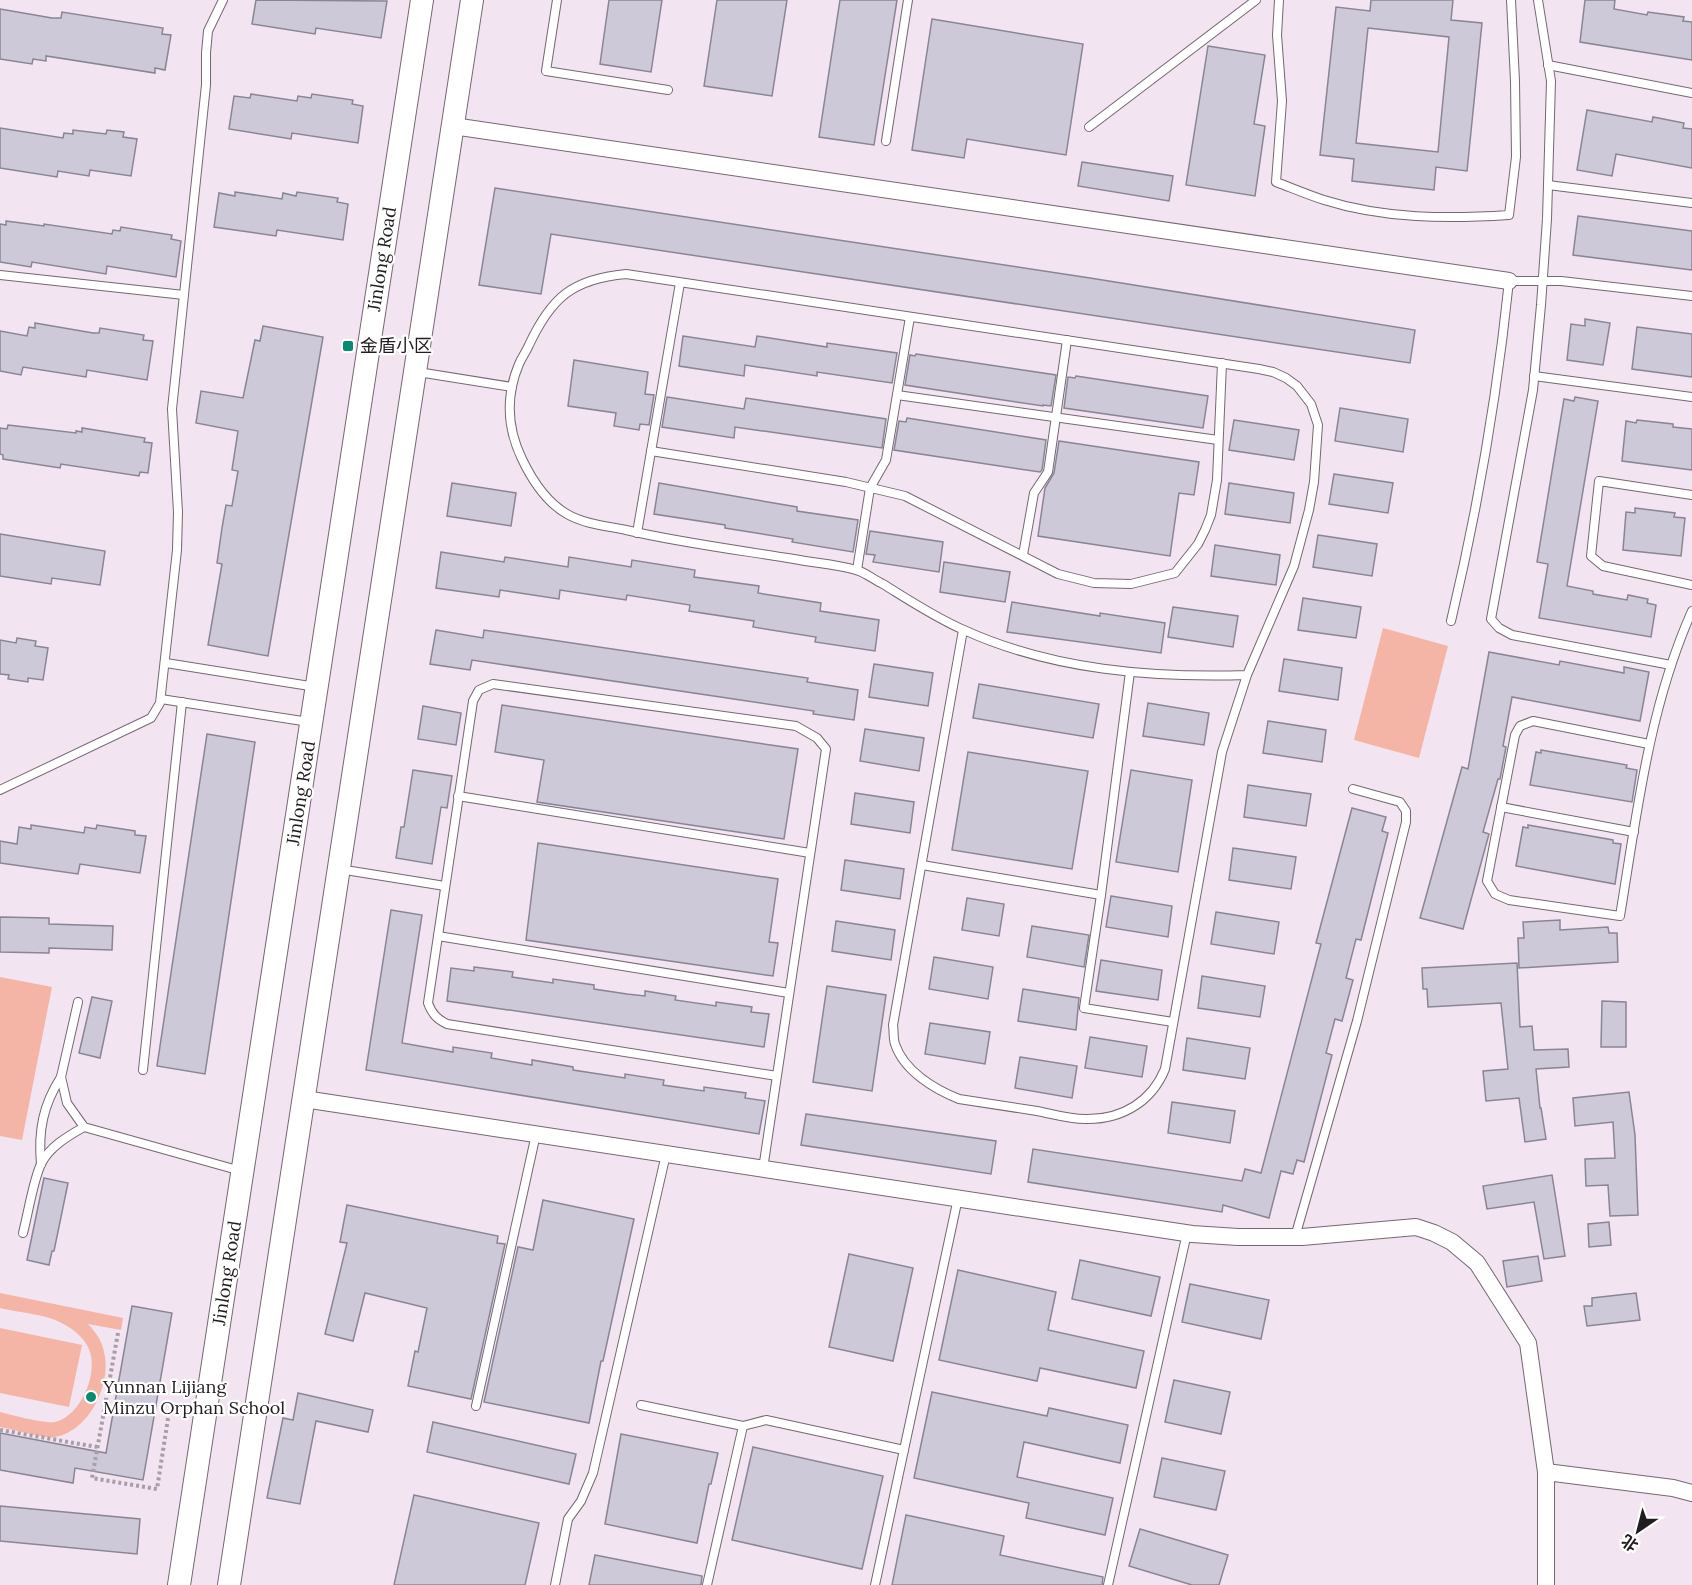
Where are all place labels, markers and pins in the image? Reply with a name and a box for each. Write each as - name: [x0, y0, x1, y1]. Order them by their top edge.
- place label: 金盾小区: [360, 334, 432, 357]
- marker: 金盾小区: [341, 339, 355, 353]
- place label: Yunnan Lijiang Minzu Orphan School: [102, 1375, 285, 1419]
- marker: Yunnan Lijiang Minzu Orphan School: [84, 1390, 98, 1404]

